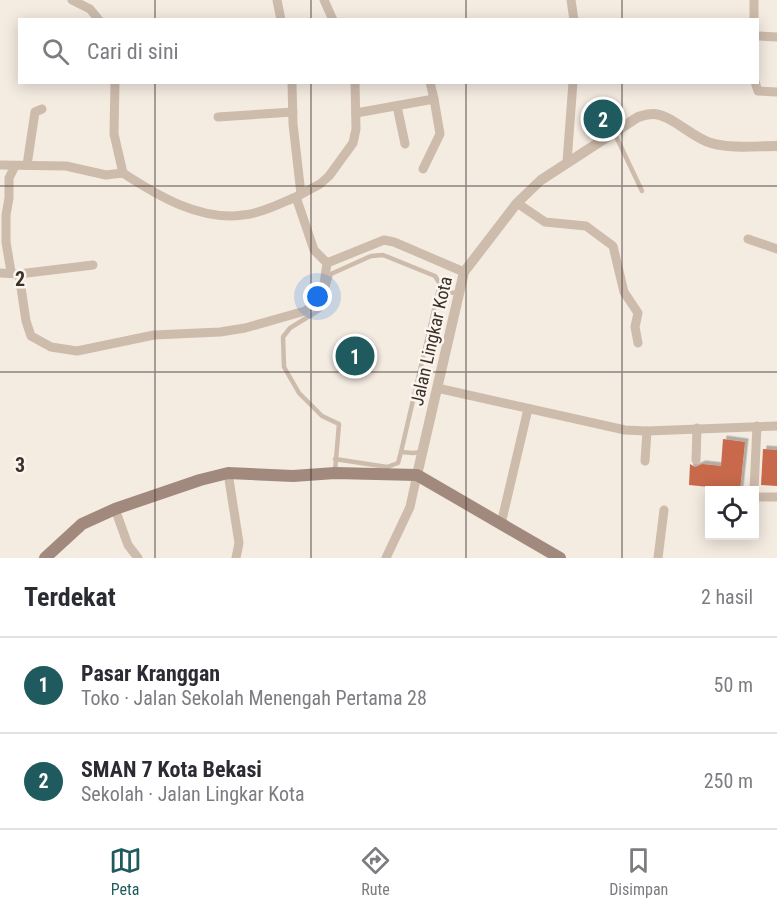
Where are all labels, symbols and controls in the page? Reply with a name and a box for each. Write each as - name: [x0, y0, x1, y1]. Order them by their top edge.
- search box: [18, 18, 759, 84]
- icon: search: [39, 35, 72, 68]
- text: Cari di sini: [87, 39, 179, 64]
- pin: 2: [584, 96, 622, 142]
- text: 2: [15, 267, 25, 291]
- street label: Jalan Lingkar Kota: [406, 274, 456, 408]
- your location: [303, 282, 332, 311]
- pin: 1: [336, 334, 374, 378]
- text: 3: [15, 453, 25, 477]
- map controls: [705, 486, 759, 540]
- button: locate: [705, 486, 759, 540]
- text: Terdekat: [24, 582, 116, 612]
- text: 2 hasil: [701, 585, 753, 609]
- text: Pasar Kranggan: [81, 661, 220, 686]
- text: 1: [38, 673, 49, 697]
- text: 50 m: [714, 673, 753, 697]
- text: Toko · Jalan Sekolah Menengah Pertama 28: [81, 686, 427, 710]
- text: SMAN 7 Kota Bekasi: [81, 757, 262, 782]
- text: 2: [38, 769, 49, 793]
- text: 250 m: [704, 769, 753, 793]
- text: Sekolah · Jalan Lingkar Kota: [81, 782, 305, 806]
- tab: Peta: [109, 844, 142, 899]
- tab: Rute: [359, 844, 392, 899]
- tab: Disimpan: [609, 844, 668, 899]

